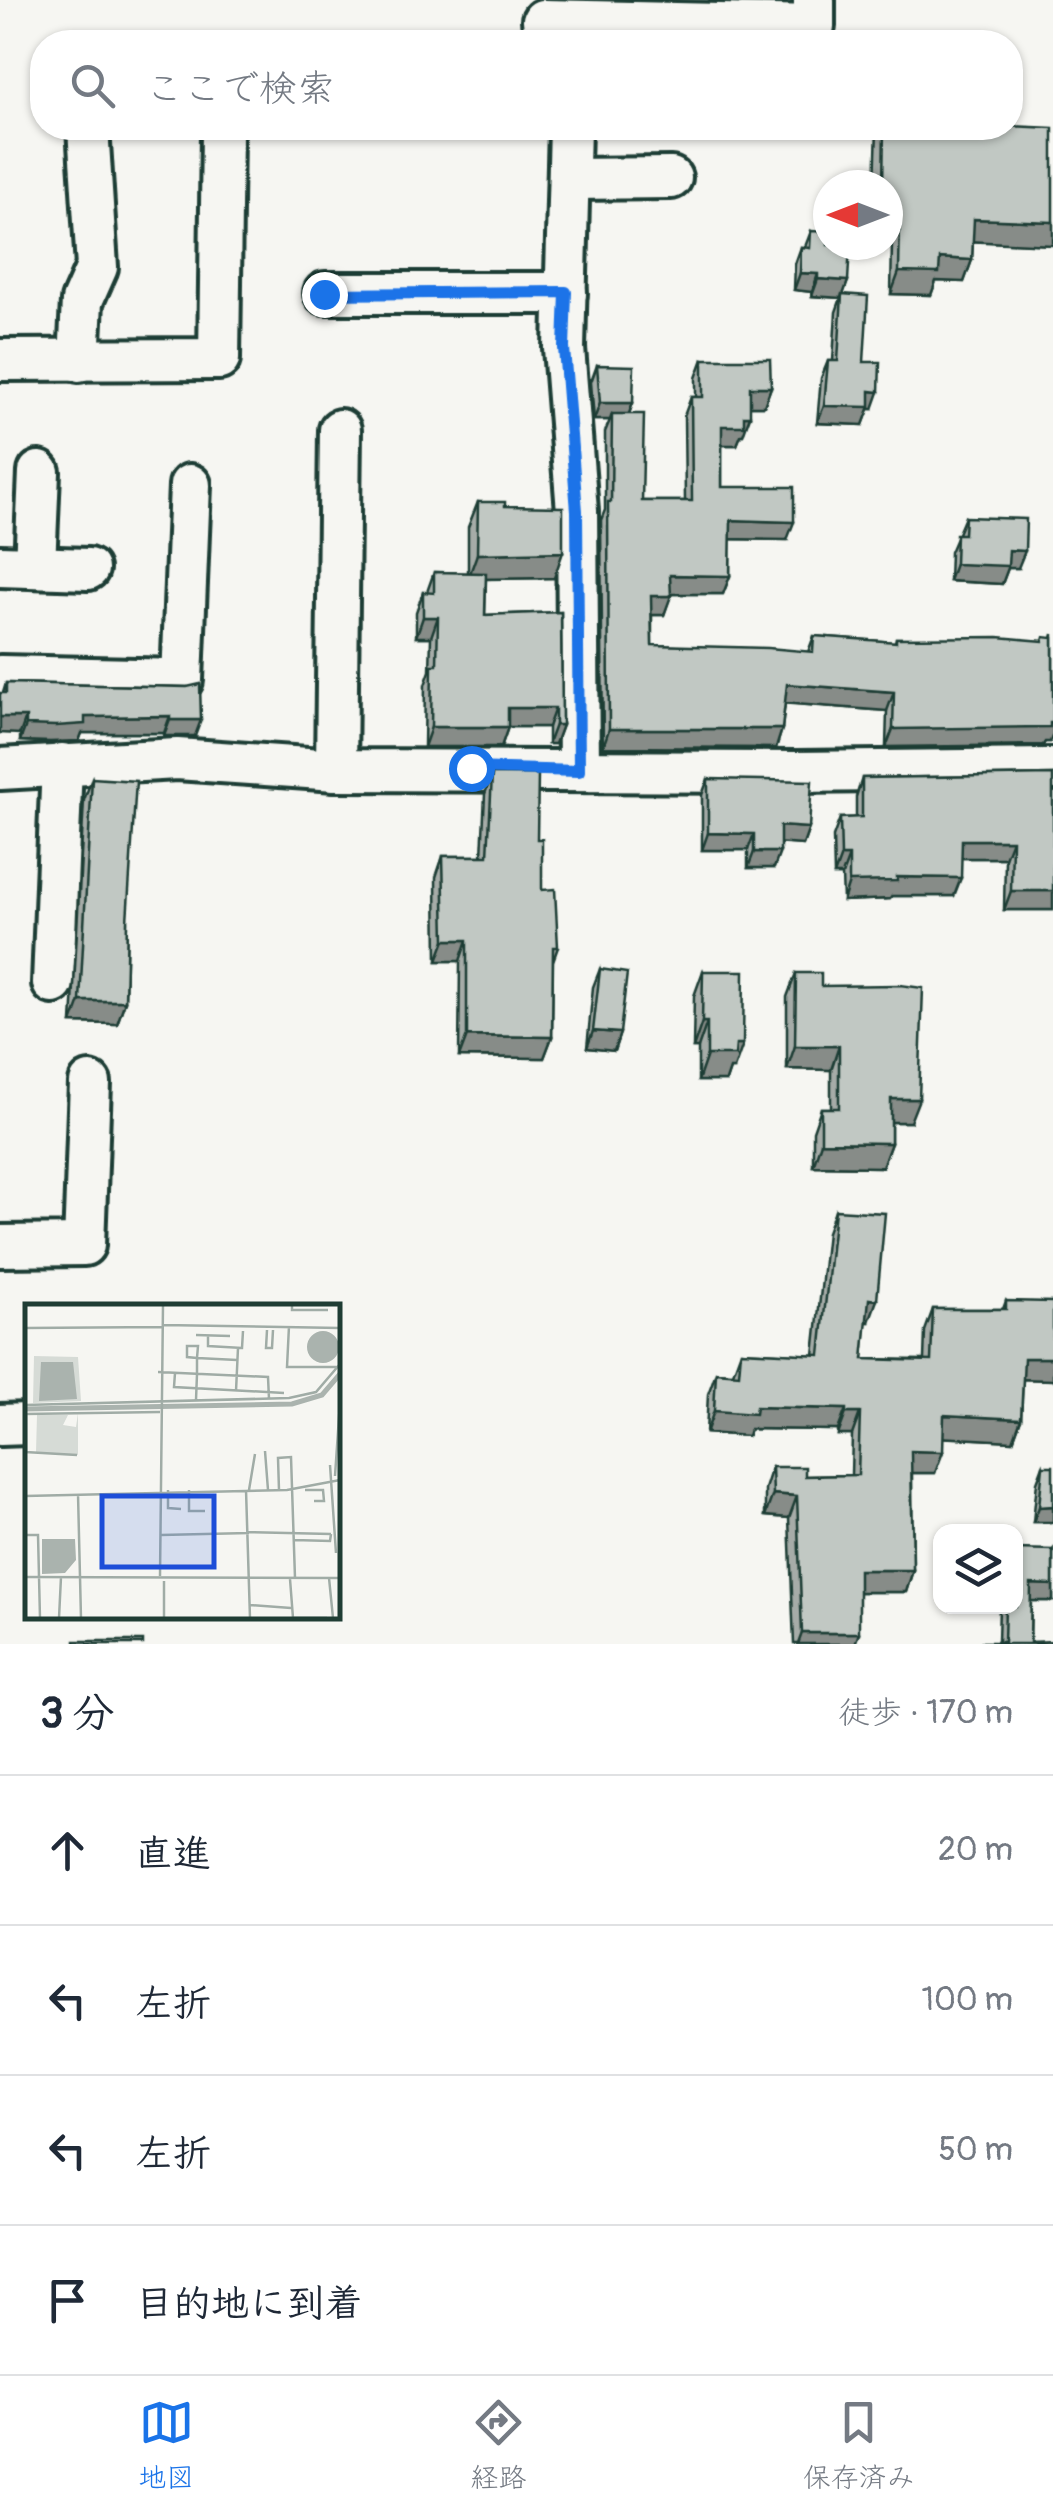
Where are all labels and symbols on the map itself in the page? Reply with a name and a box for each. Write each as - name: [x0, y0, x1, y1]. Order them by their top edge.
- north arrow: [813, 170, 903, 260]
- route end: [302, 272, 348, 318]
- route start: [449, 746, 495, 792]
- inset map: [25, 1304, 340, 1619]

